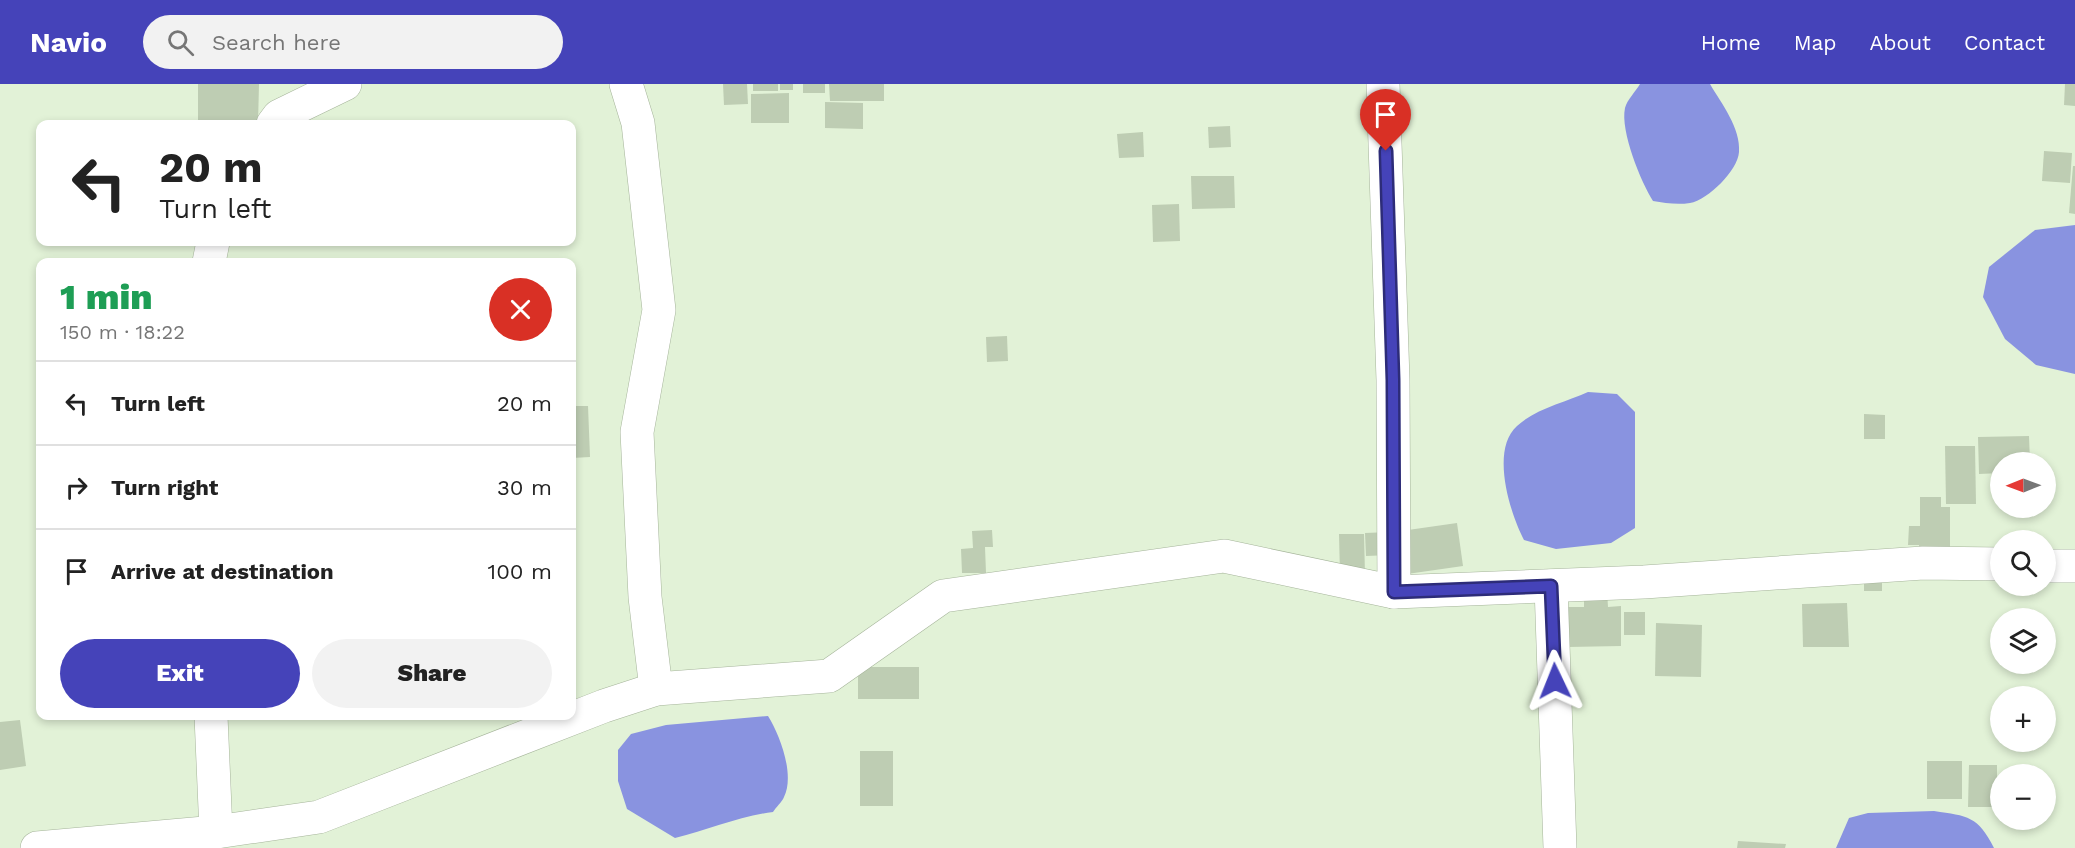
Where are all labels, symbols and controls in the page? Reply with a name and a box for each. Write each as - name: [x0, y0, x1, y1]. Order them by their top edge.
- search box: [143, 15, 563, 69]
- text: Navio: [30, 26, 107, 59]
- icon: search: [164, 26, 197, 59]
- text: Search here: [212, 30, 341, 55]
- text: Home: [1701, 30, 1761, 55]
- text: Map: [1794, 30, 1837, 55]
- text: About: [1870, 30, 1931, 55]
- text: Contact: [1964, 30, 2045, 55]
- pin: [1360, 89, 1411, 151]
- icon: arrive: [1369, 98, 1402, 131]
- text: 20 m: [159, 143, 263, 192]
- icon: left: [60, 144, 138, 222]
- text: Turn left: [159, 193, 271, 225]
- text: 1 min: [60, 276, 153, 318]
- button: close: [489, 278, 552, 341]
- text: 150 m · 18:22: [60, 320, 185, 344]
- icon: left: [60, 387, 93, 420]
- text: Turn left: [111, 391, 205, 416]
- text: 20 m: [497, 391, 552, 416]
- north arrow: [1990, 452, 2056, 518]
- map controls: [1990, 452, 2056, 830]
- icon: right: [60, 471, 93, 504]
- text: Turn right: [111, 475, 218, 500]
- text: 30 m: [497, 475, 552, 500]
- button: search: [1990, 530, 2056, 596]
- icon: arrive: [60, 555, 93, 588]
- text: Arrive at destination: [111, 559, 334, 584]
- text: 100 m: [488, 559, 552, 584]
- button: layers: [1990, 608, 2056, 674]
- button: Exit: [60, 639, 300, 708]
- button: Share: [312, 639, 552, 708]
- position arrow: [1523, 649, 1587, 713]
- button: +: [1990, 686, 2056, 752]
- button: −: [1990, 764, 2056, 830]

